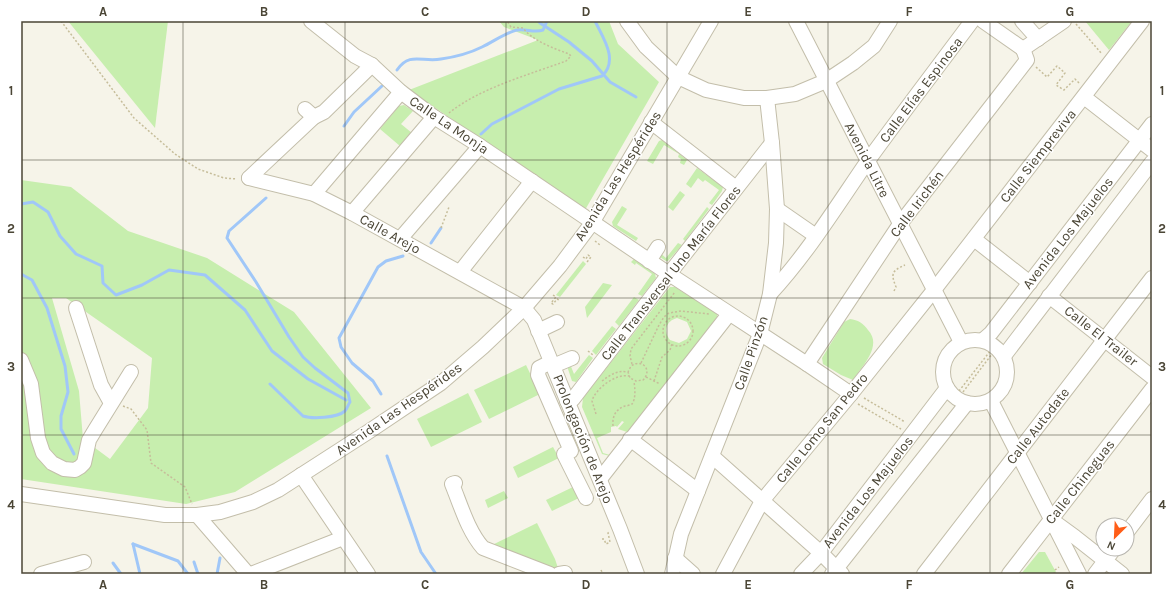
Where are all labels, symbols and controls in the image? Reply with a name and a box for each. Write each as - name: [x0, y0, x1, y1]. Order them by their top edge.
- text: A: [99, 4, 107, 19]
- text: B: [260, 4, 268, 19]
- text: C: [421, 4, 429, 19]
- text: D: [582, 4, 591, 19]
- text: E: [744, 4, 752, 19]
- text: F: [905, 4, 913, 19]
- text: G: [1066, 4, 1074, 19]
- street label: Calle Elías Espinosa: [876, 34, 966, 146]
- text: 1: [9, 83, 13, 98]
- text: 1: [1160, 83, 1164, 98]
- street label: Calle La Monja: [406, 92, 492, 158]
- street label: Calle Siempreviva: [996, 106, 1080, 206]
- street label: Avenida Las Hespérides: [571, 108, 665, 244]
- street label: Avenida Litre: [841, 120, 893, 200]
- street label: Calle Irichén: [886, 167, 948, 241]
- street label: Avenida Los Majuelos: [1019, 174, 1117, 292]
- street label: Calle Transversal Uno María Flores: [597, 182, 745, 364]
- street label: Calle Arejo: [357, 210, 423, 258]
- text: 2: [7, 221, 15, 236]
- text: 2: [1158, 221, 1166, 236]
- street label: Calle El Trailer: [1061, 302, 1142, 371]
- street label: Calle Pinzón: [730, 313, 772, 393]
- text: 3: [7, 359, 15, 374]
- street label: Avenida Las Hespérides: [333, 359, 465, 459]
- text: 3: [1158, 359, 1166, 374]
- street label: Calle Lomo San Pedro: [772, 369, 872, 487]
- street label: Prolongación de Arejo: [549, 372, 617, 506]
- street label: Calle Autodate: [1003, 384, 1073, 468]
- street label: Avenida Los Majuelos: [819, 433, 917, 551]
- street label: Calle Chineguas: [1042, 436, 1118, 528]
- text: 4: [7, 497, 15, 512]
- text: 4: [1158, 497, 1166, 512]
- north arrow: [1095, 517, 1135, 557]
- text: N: [1105, 538, 1117, 553]
- text: A: [99, 577, 107, 592]
- text: B: [260, 577, 268, 592]
- text: C: [421, 577, 429, 592]
- text: D: [582, 577, 591, 592]
- text: E: [744, 577, 752, 592]
- text: F: [905, 577, 913, 592]
- text: G: [1066, 577, 1074, 592]

